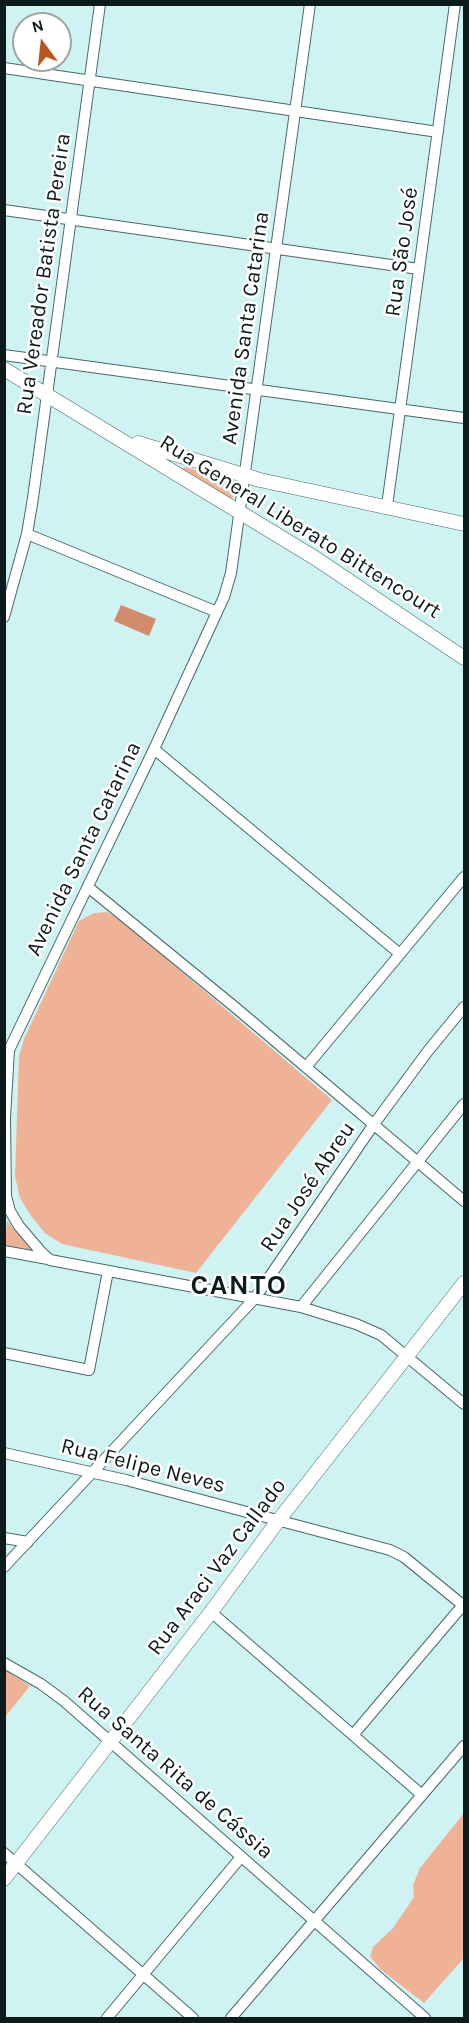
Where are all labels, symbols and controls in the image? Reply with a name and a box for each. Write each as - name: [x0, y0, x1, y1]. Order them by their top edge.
- north arrow: [12, 12, 72, 72]
- text: N: [30, 15, 46, 37]
- street label: Rua Vereador Batista Pereira: [11, 132, 77, 416]
- street label: Rua São José: [380, 186, 424, 318]
- street label: Avenida Santa Catarina: [217, 210, 275, 446]
- street label: Rua General Liberato Bittencourt: [154, 429, 446, 625]
- street label: Avenida Santa Catarina: [21, 738, 147, 960]
- street label: Rua José Abreu: [255, 1117, 361, 1257]
- district label: CANTO: [191, 1269, 287, 1303]
- street label: Rua Felipe Neves: [58, 1433, 228, 1499]
- street label: Rua Araci Vaz Callado: [142, 1473, 292, 1661]
- street label: Rua Santa Rita de Cássia: [72, 1681, 278, 1865]

